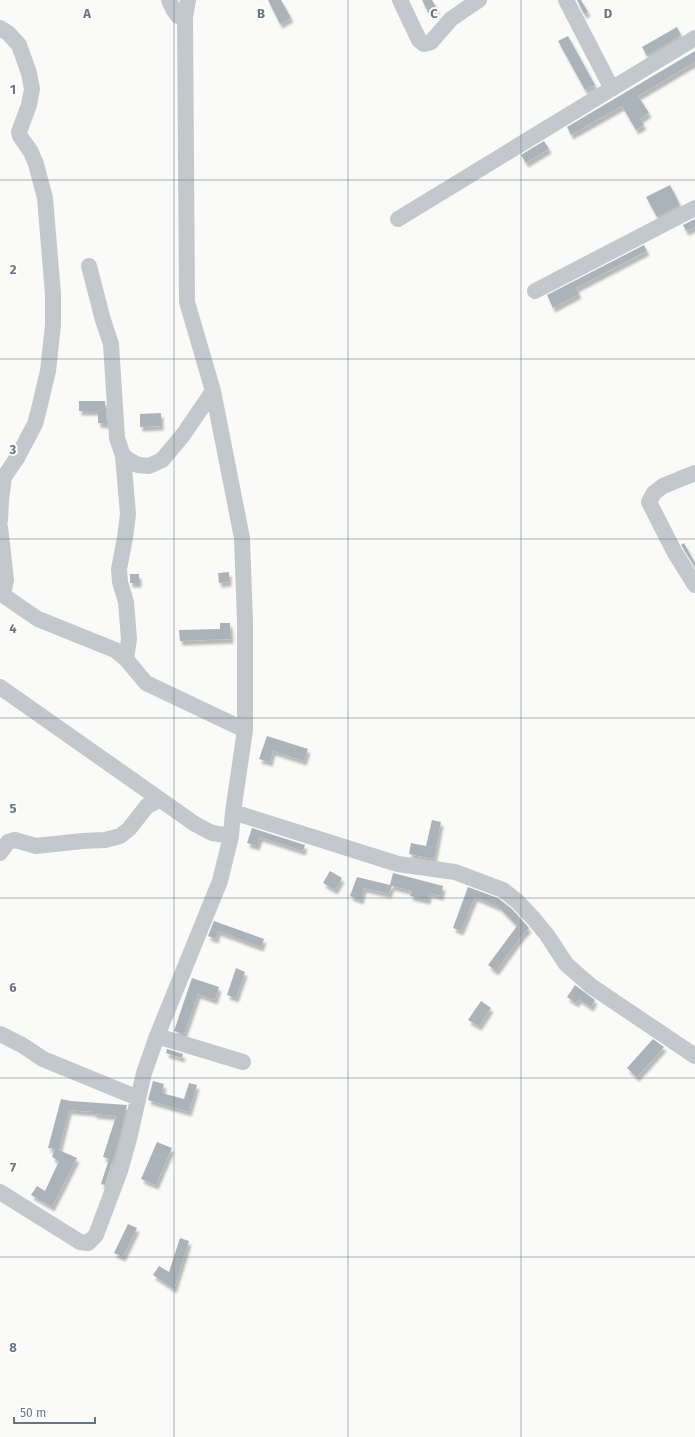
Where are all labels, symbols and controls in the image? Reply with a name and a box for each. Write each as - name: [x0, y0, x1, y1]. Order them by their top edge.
- text: A: [82, 6, 91, 21]
- text: B: [257, 6, 265, 21]
- text: C: [430, 6, 438, 21]
- text: D: [604, 6, 613, 21]
- text: 1: [10, 82, 16, 97]
- text: 2: [10, 262, 17, 277]
- text: 3: [9, 442, 17, 457]
- text: 4: [9, 621, 17, 636]
- text: 5: [10, 801, 17, 816]
- text: 6: [9, 980, 17, 995]
- text: 7: [10, 1160, 16, 1175]
- text: 8: [9, 1340, 17, 1355]
- scale bar: [14, 1399, 95, 1425]
- text: 50 m: [20, 1406, 46, 1420]

